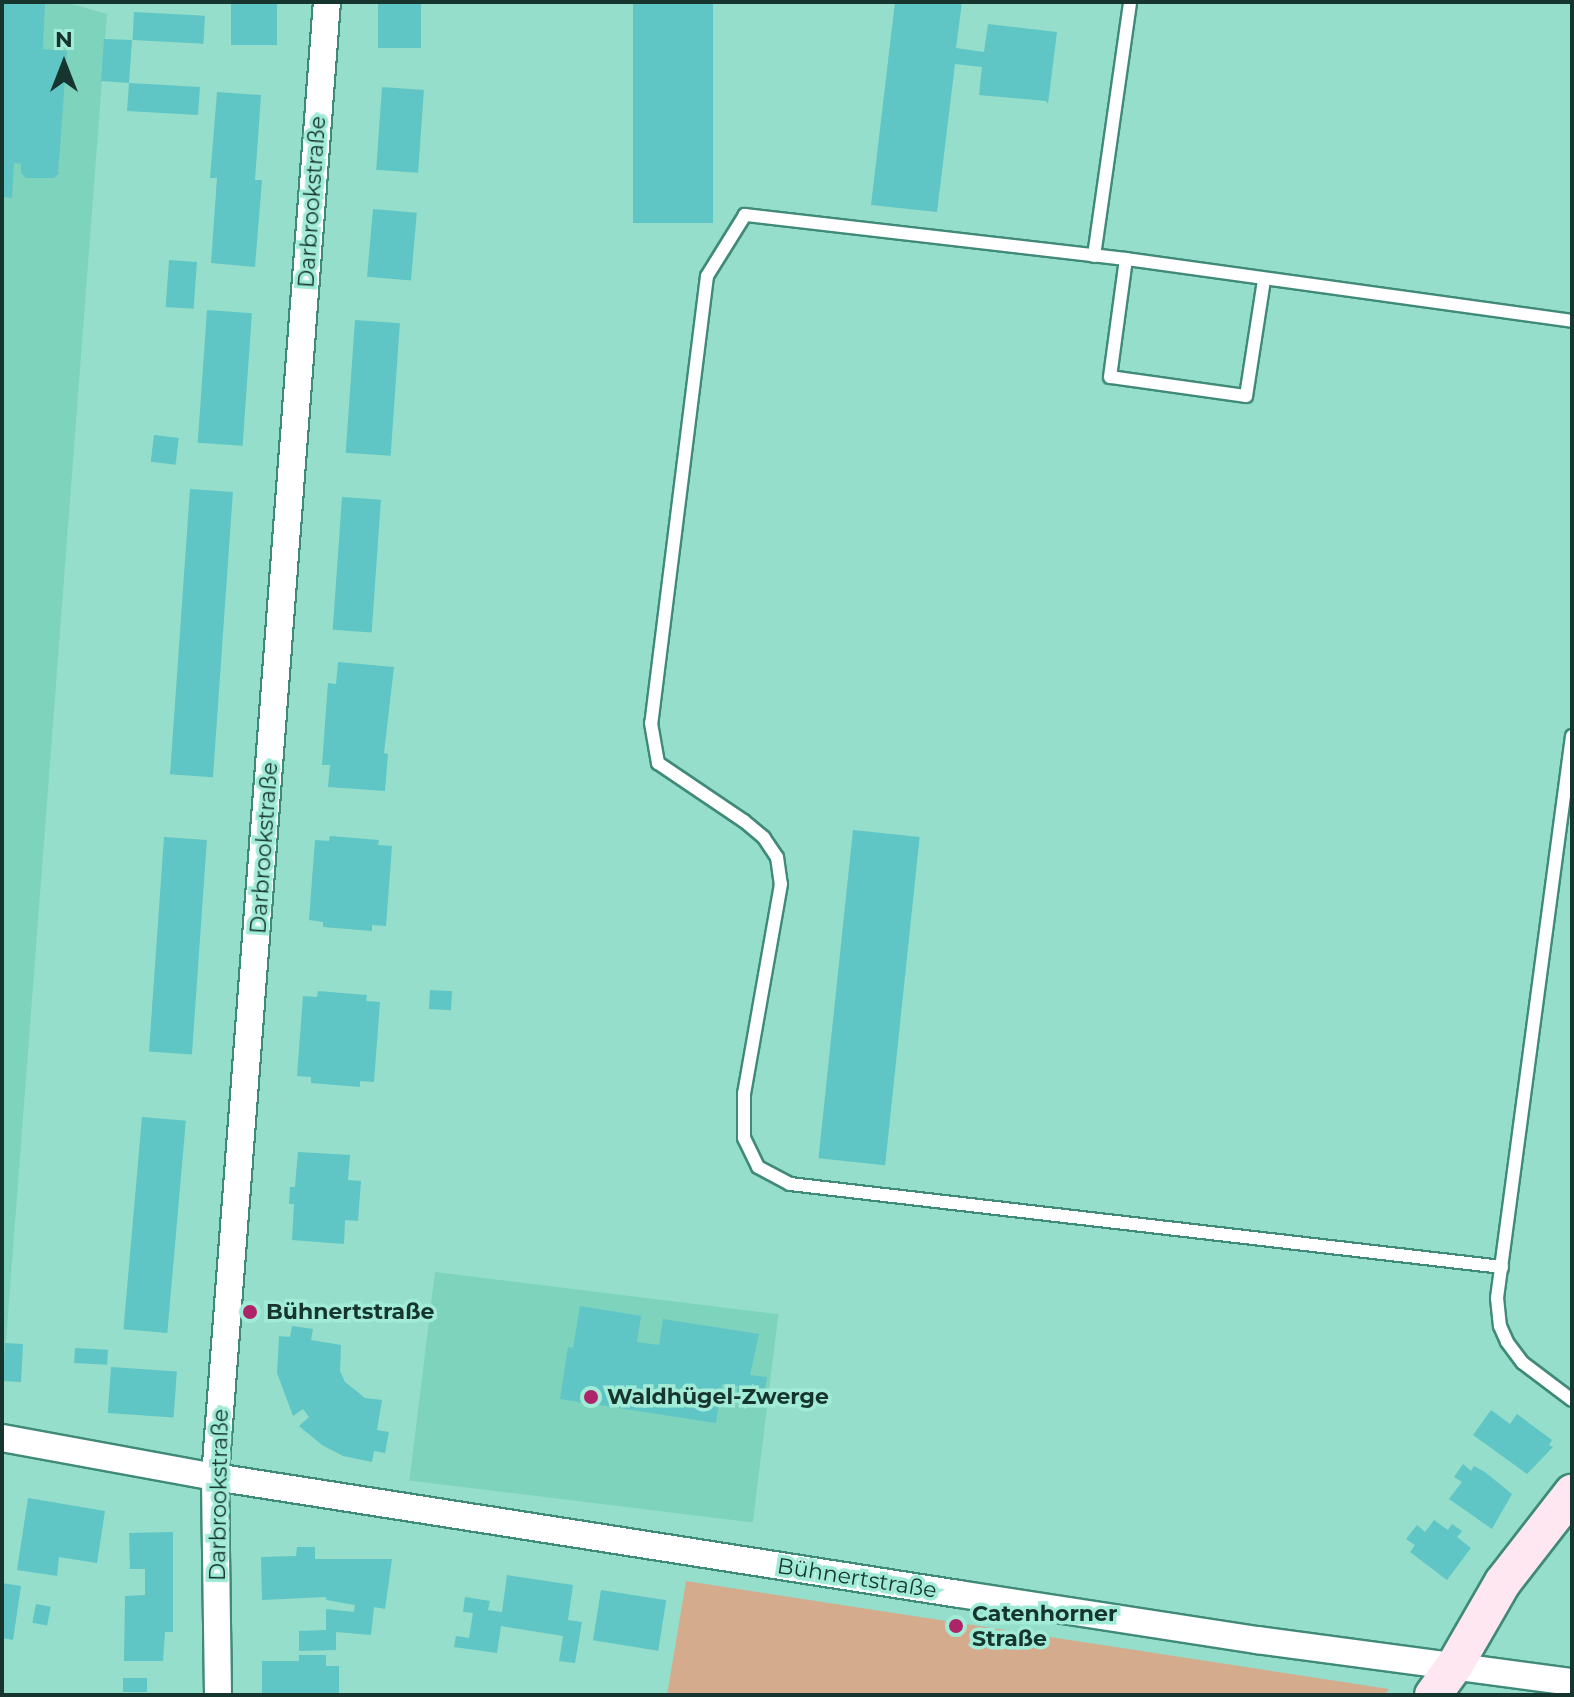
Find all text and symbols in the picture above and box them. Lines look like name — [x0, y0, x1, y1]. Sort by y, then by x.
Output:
north arrow — [24, 24, 104, 104]
text: N — [55, 26, 73, 53]
street label: Darbrookstraße — [293, 115, 331, 289]
street label: Darbrookstraße — [245, 761, 283, 935]
place label: Bühnertstraße — [266, 1299, 434, 1325]
marker: Bühnertstraße — [241, 1303, 259, 1321]
place label: Waldhügel-Zwerge — [607, 1384, 829, 1410]
marker: Waldhügel-Zwerge — [582, 1388, 600, 1406]
street label: Darbrookstraße — [204, 1409, 234, 1581]
street label: Bühnertstraße — [775, 1552, 939, 1604]
place label: Catenhorner Straße — [972, 1600, 1117, 1652]
marker: Catenhorner Straße — [947, 1617, 965, 1635]

